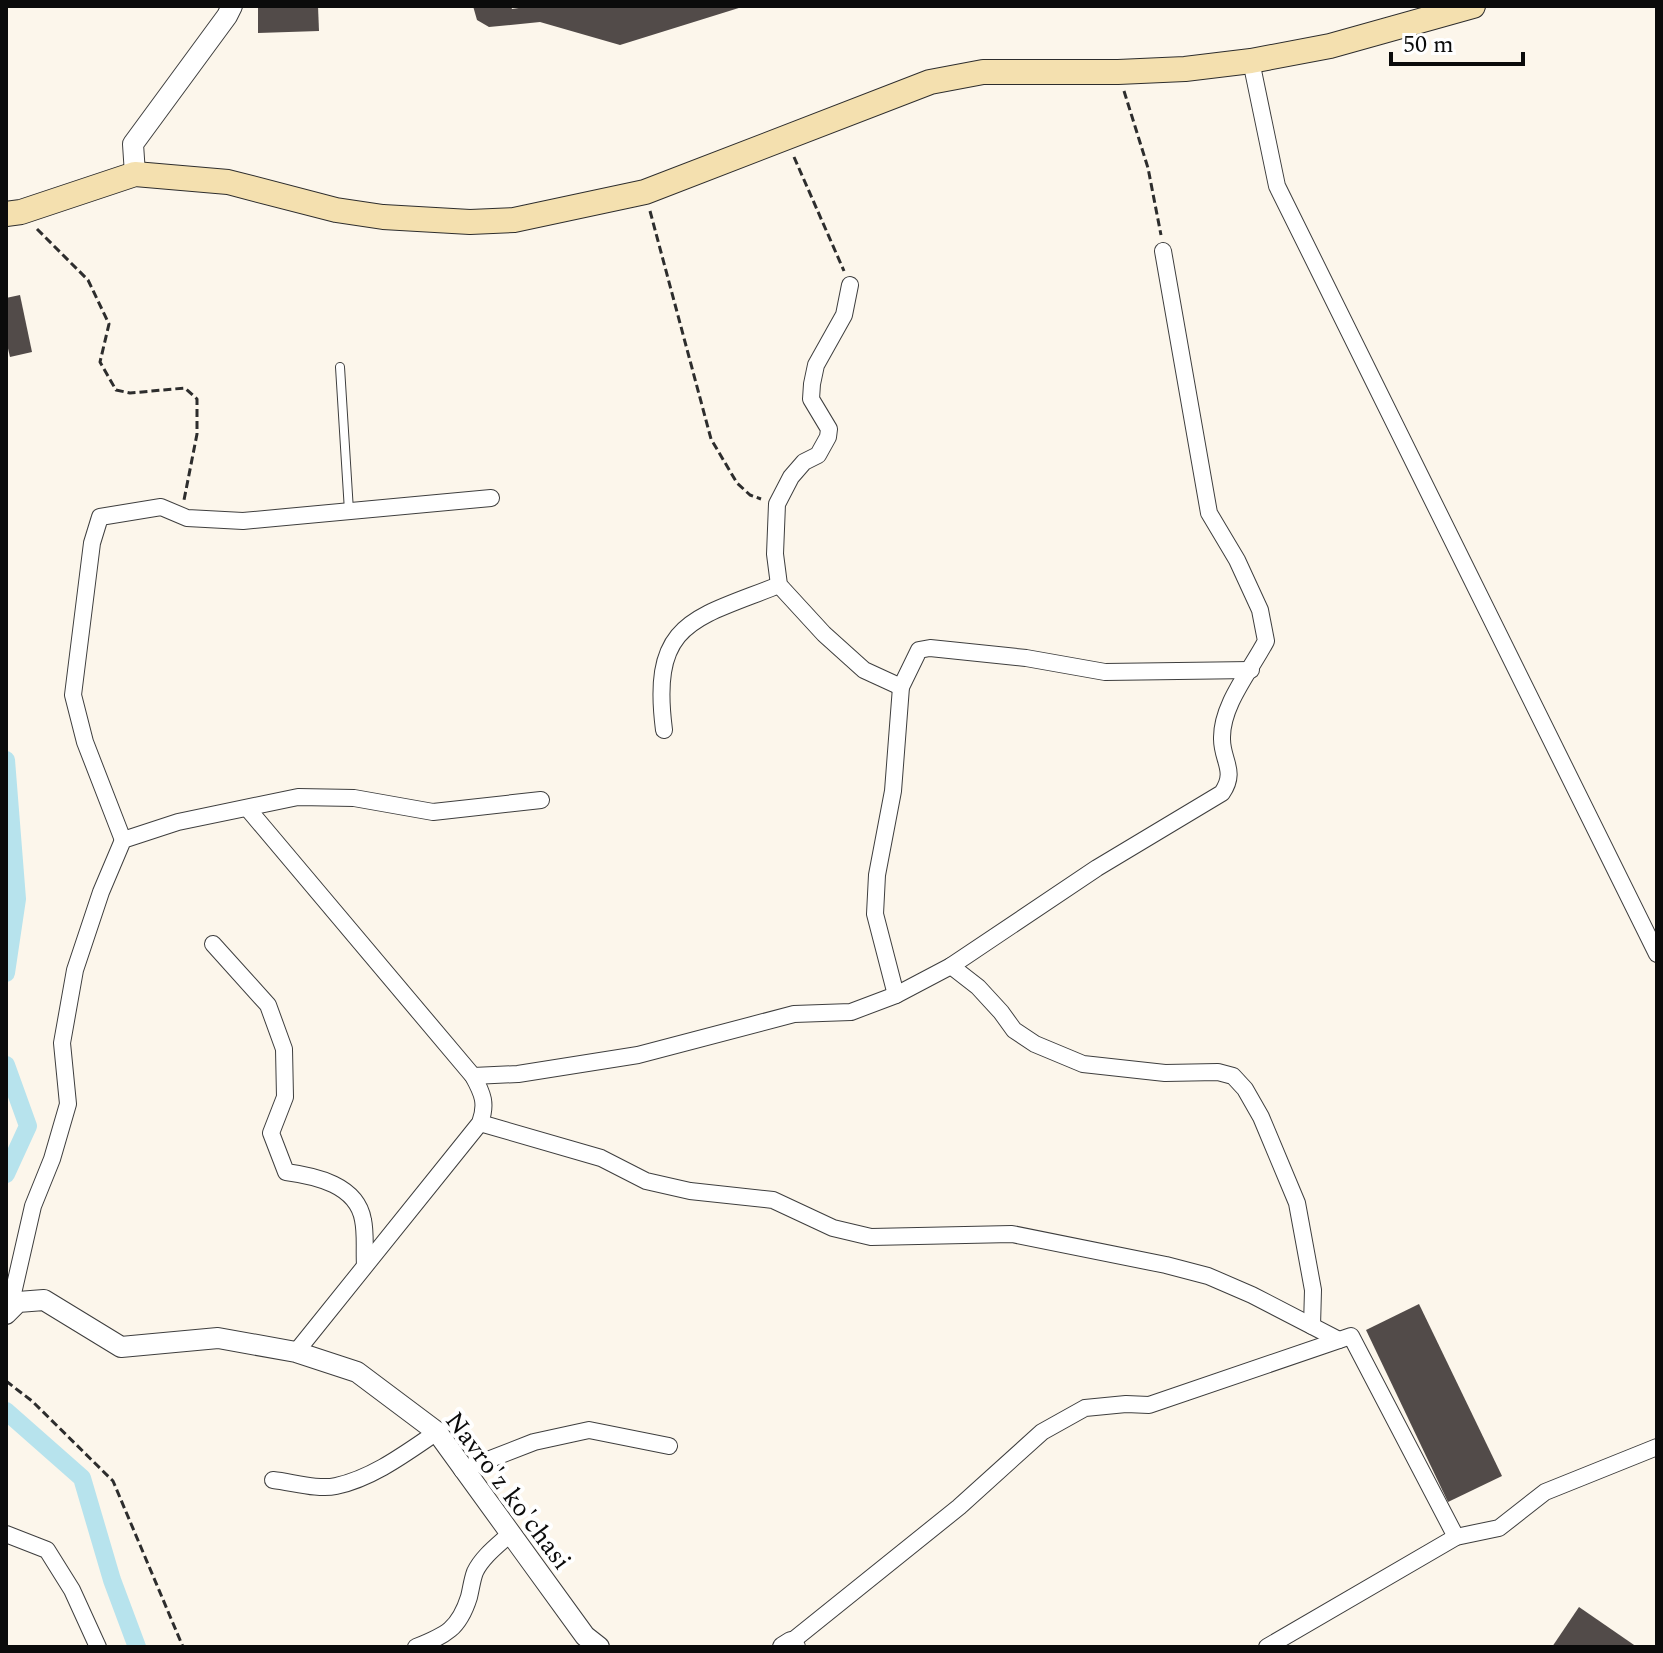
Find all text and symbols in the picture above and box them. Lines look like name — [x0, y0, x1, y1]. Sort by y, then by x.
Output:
scale bar — [1391, 16, 1523, 66]
text: 50 m — [1403, 27, 1454, 63]
street label: Navro'z ko'chasi — [435, 1403, 581, 1579]

